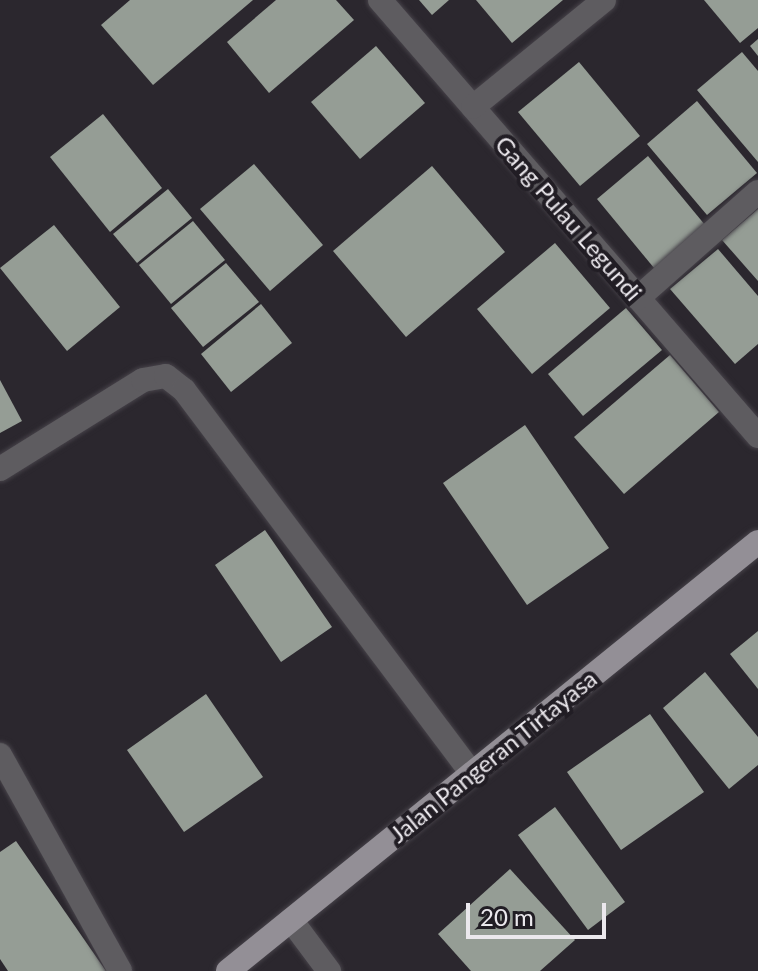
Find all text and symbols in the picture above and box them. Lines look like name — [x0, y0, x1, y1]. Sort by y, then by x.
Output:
street label: Gang Pulau Legundi — [490, 130, 648, 306]
street label: Jalan Pangeran Tirtayasa — [384, 664, 602, 848]
scale bar — [470, 887, 610, 937]
text: 20 m — [480, 902, 534, 931]

